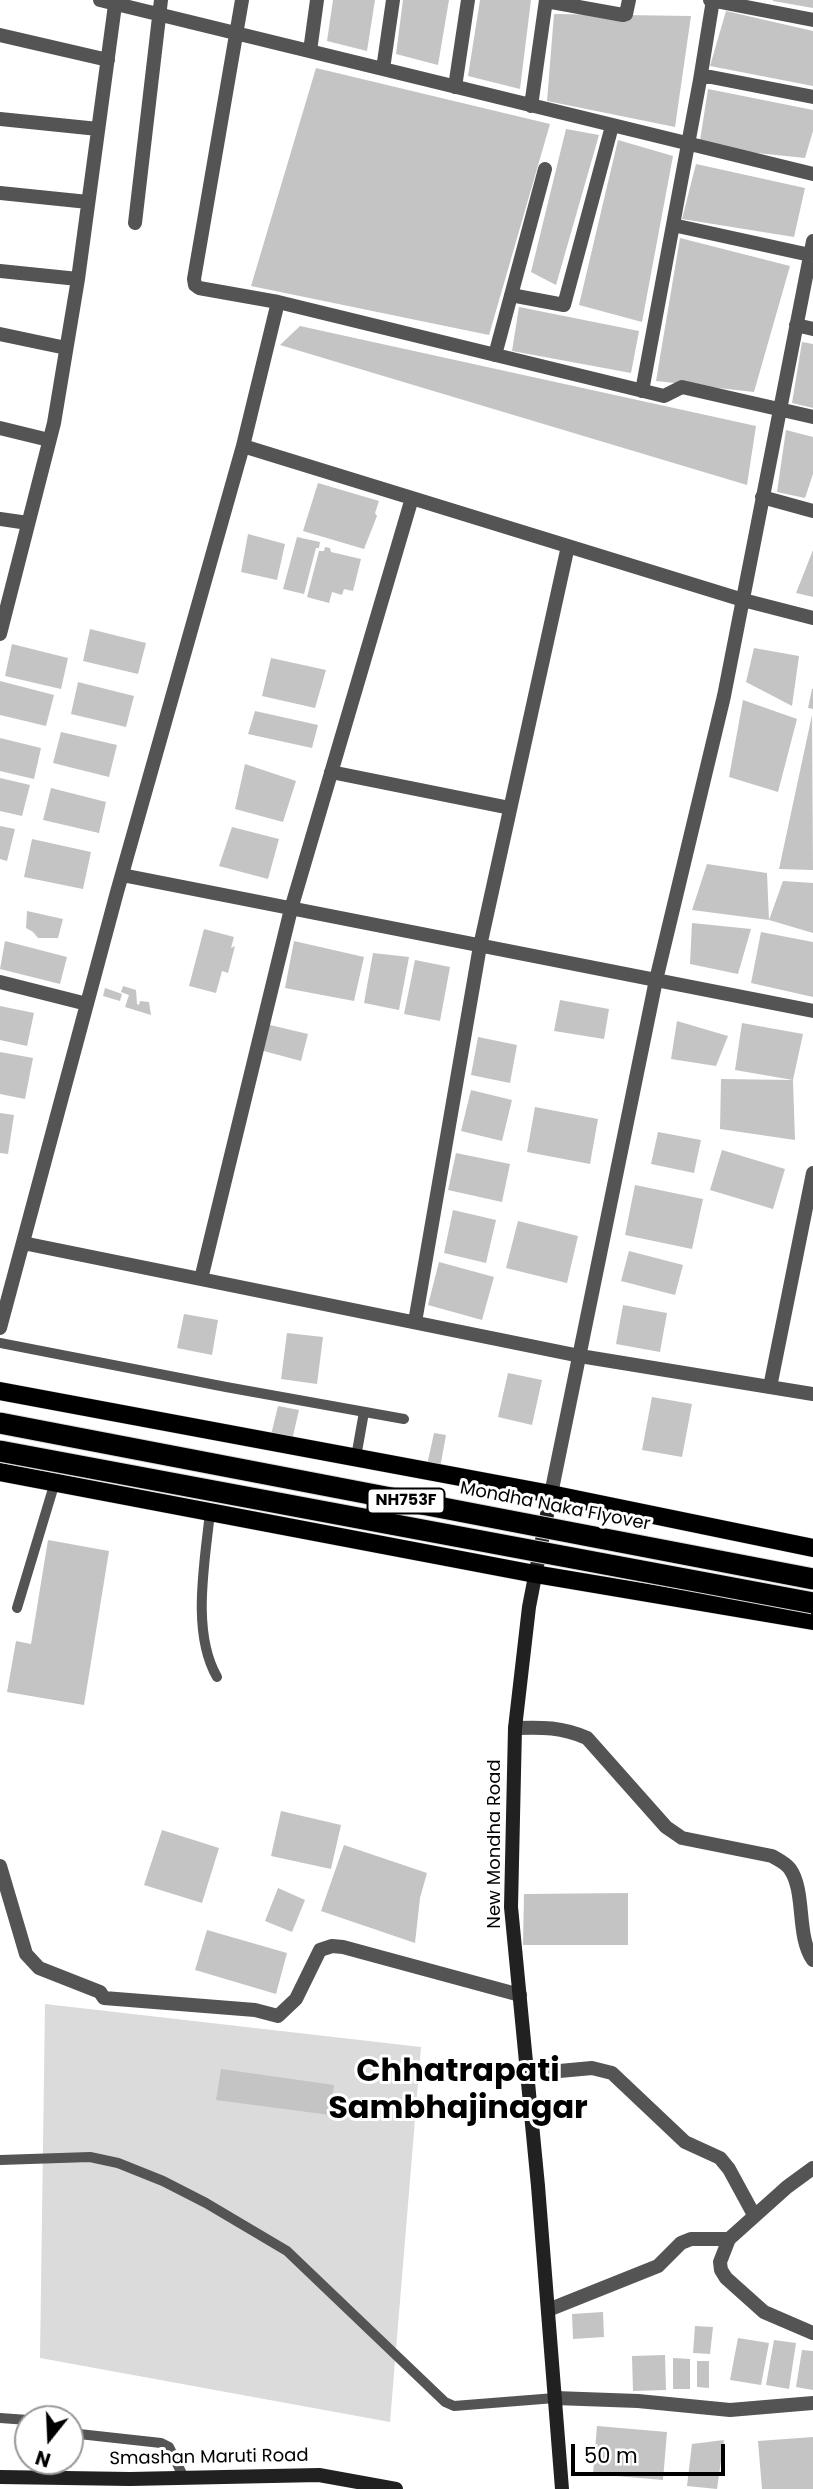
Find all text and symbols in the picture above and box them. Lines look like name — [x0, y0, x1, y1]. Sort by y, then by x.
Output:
street label: Mondha Naka Flyover — [458, 1478, 652, 1536]
road number: NH753F — [368, 1488, 444, 1513]
street label: New Mondha Road — [484, 1759, 506, 1929]
district label: Chhatrapati Sambhajinagar — [328, 2054, 588, 2129]
north arrow — [14, 2405, 84, 2475]
scale bar — [575, 2430, 729, 2474]
text: 50 m — [584, 2441, 638, 2470]
text: N — [32, 2443, 54, 2474]
street label: Smashan Maruti Road — [109, 2445, 309, 2471]

